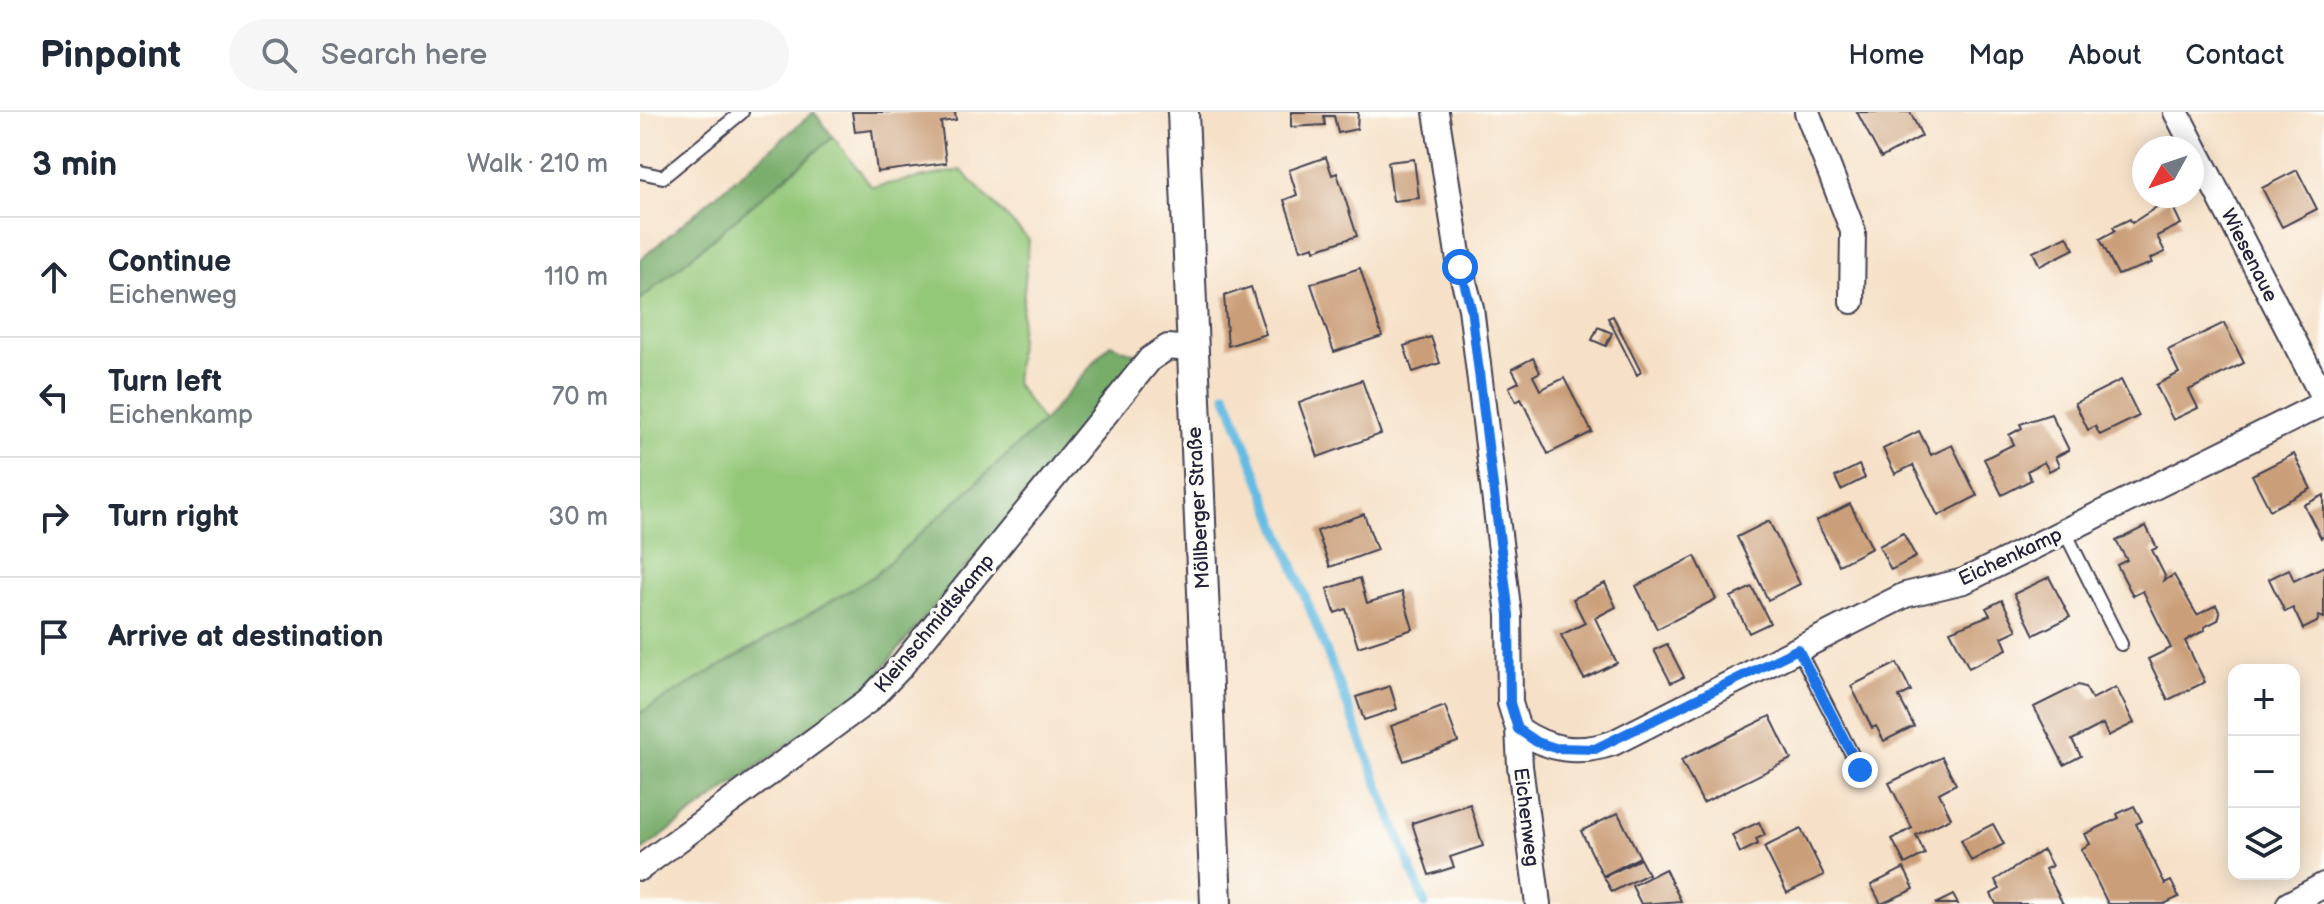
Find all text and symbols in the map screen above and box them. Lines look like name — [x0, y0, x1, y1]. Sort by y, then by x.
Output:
search box — [229, 19, 789, 91]
text: Pinpoint — [40, 33, 181, 78]
icon: search — [257, 33, 301, 77]
text: Search here — [321, 37, 487, 73]
text: Home — [1848, 39, 1924, 72]
text: Map — [1968, 39, 2025, 72]
text: About — [2069, 39, 2141, 72]
text: Contact — [2185, 39, 2284, 72]
north arrow — [2132, 136, 2204, 208]
text: 3 min — [32, 144, 117, 185]
text: Walk · 210 m — [467, 149, 608, 180]
street label: Wiesenaue — [2215, 205, 2283, 306]
text: Continue — [108, 244, 231, 280]
route start — [1442, 249, 1478, 285]
icon: ahead — [32, 255, 76, 299]
text: 110 m — [544, 262, 608, 293]
text: Eichenweg — [108, 280, 237, 311]
text: Turn left — [108, 364, 222, 400]
icon: left — [32, 375, 76, 419]
text: 70 m — [551, 382, 608, 413]
text: Eichenkamp — [108, 400, 253, 431]
street label: Möllberger Straße — [1183, 426, 1215, 590]
icon: right — [32, 495, 76, 539]
text: Turn right — [108, 499, 239, 535]
text: 30 m — [548, 502, 608, 533]
street label: Eichenkamp — [1955, 522, 2066, 591]
street label: Kleinschmidtskamp — [870, 549, 1000, 698]
icon: arrive — [32, 615, 76, 659]
text: Arrive at destination — [108, 619, 384, 655]
map controls — [2228, 664, 2300, 880]
button: + — [2228, 664, 2300, 736]
button: − — [2228, 736, 2300, 808]
route end — [1842, 752, 1878, 788]
street label: Eichenweg — [1508, 766, 1544, 868]
button: layers — [2228, 808, 2300, 880]

